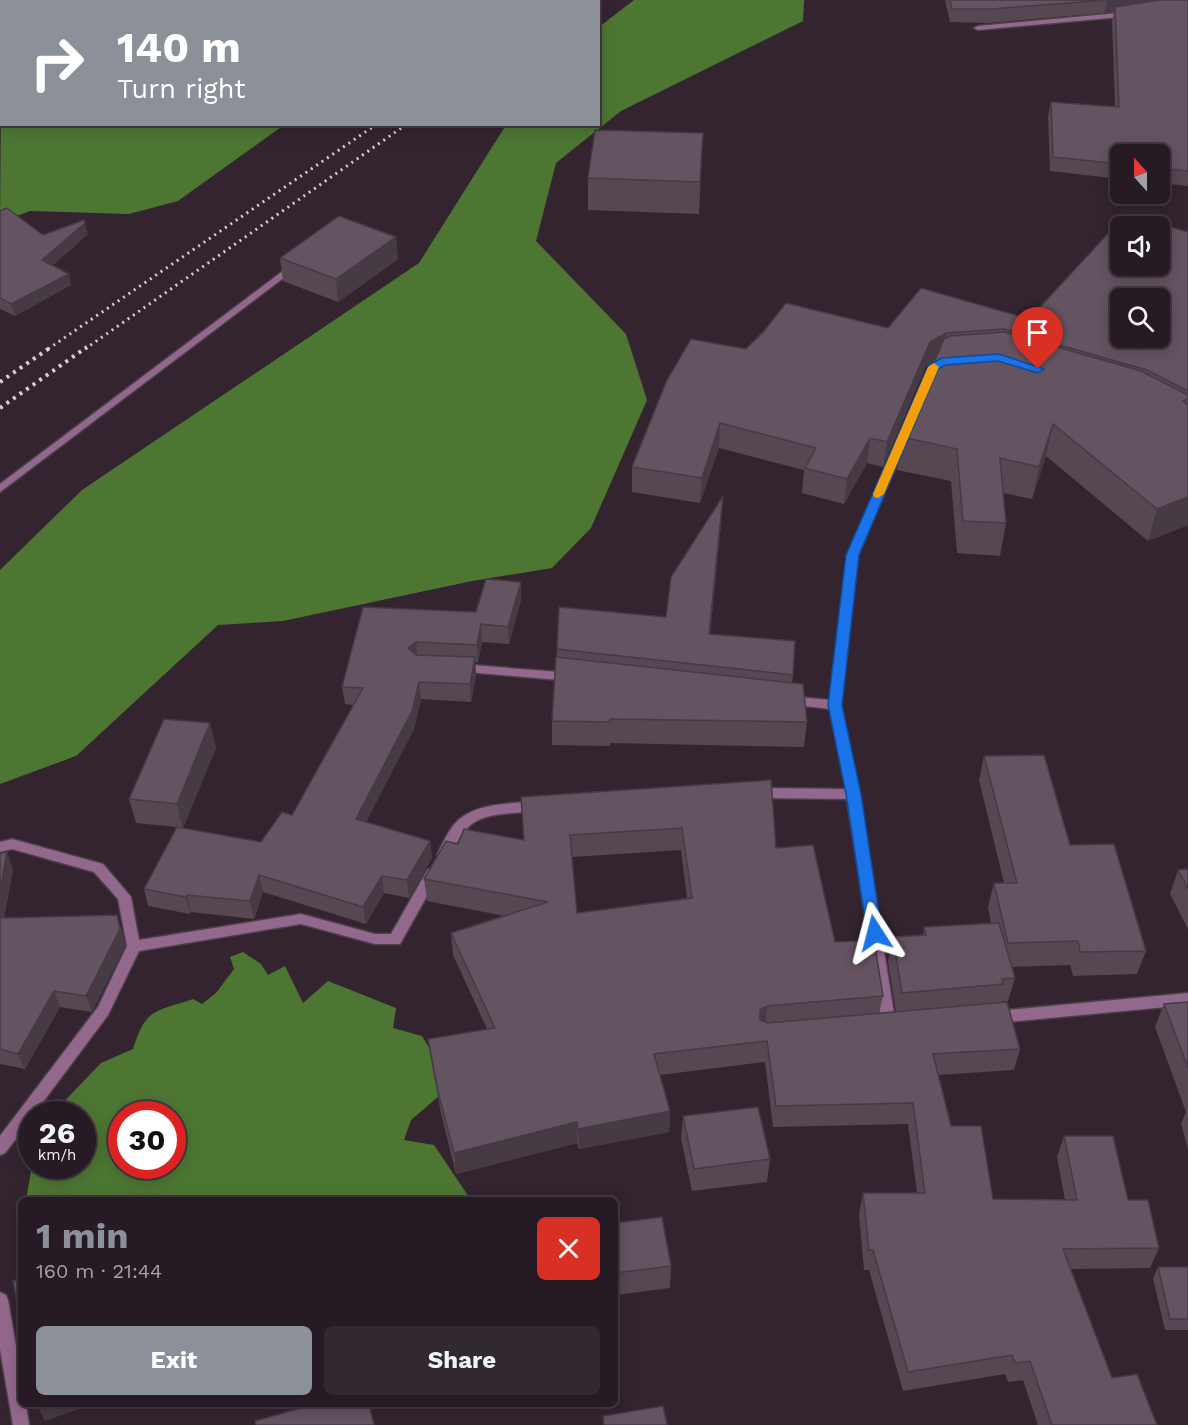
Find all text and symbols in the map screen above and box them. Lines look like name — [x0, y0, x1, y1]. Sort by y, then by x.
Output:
text: 140 m — [117, 23, 241, 72]
icon: right — [18, 24, 96, 102]
text: Turn right — [117, 73, 246, 105]
north arrow — [1110, 144, 1170, 204]
map controls — [1110, 144, 1170, 348]
button: sound — [1110, 216, 1170, 276]
button: search — [1110, 288, 1170, 348]
pin — [1012, 307, 1063, 369]
icon: arrive — [1021, 316, 1054, 349]
position arrow — [843, 901, 907, 965]
speed limit sign: 30 — [108, 1101, 186, 1179]
text: 26 — [39, 1115, 75, 1150]
text: km/h — [38, 1146, 76, 1164]
text: 1 min — [36, 1215, 128, 1257]
button: close — [537, 1217, 600, 1280]
text: 160 m · 21:44 — [36, 1259, 162, 1283]
button: Exit — [36, 1326, 312, 1395]
button: Share — [324, 1326, 600, 1395]

